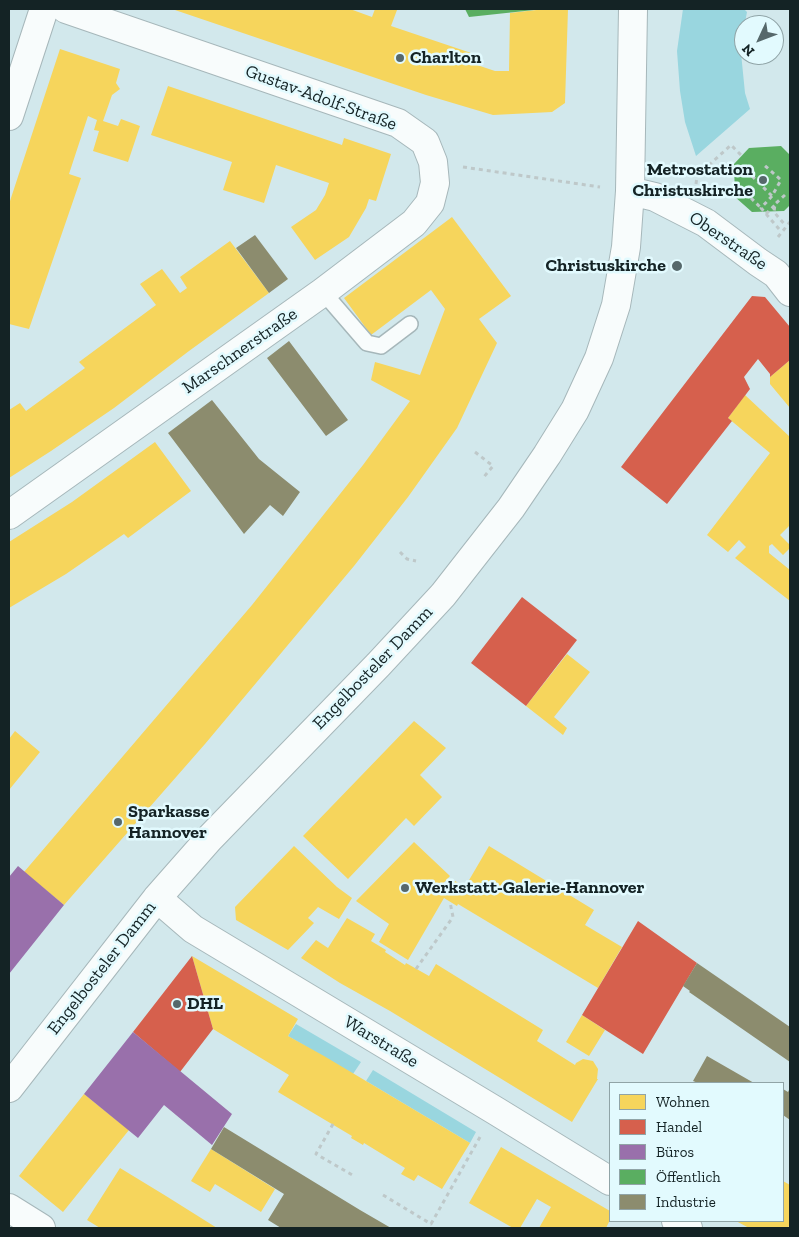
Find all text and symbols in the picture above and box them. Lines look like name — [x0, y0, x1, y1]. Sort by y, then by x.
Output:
north arrow — [734, 15, 784, 65]
text: N — [739, 40, 758, 60]
place label: Charlton — [410, 47, 481, 69]
marker: Charlton — [394, 52, 406, 64]
street label: Gustav-Adolf-Straße — [242, 61, 400, 135]
place label: Metrostation Christuskirche — [633, 159, 753, 202]
marker: Metrostation Christuskirche — [757, 174, 769, 186]
street label: Oberstraße — [685, 207, 771, 275]
place label: Christuskirche — [546, 255, 666, 277]
marker: Christuskirche — [670, 259, 684, 273]
street label: Marschnerstraße — [178, 303, 302, 399]
street label: Engelbosteler Damm — [309, 602, 437, 734]
place label: Sparkasse Hannover — [128, 801, 210, 844]
marker: Sparkasse Hannover — [112, 816, 124, 828]
place label: Werkstatt-Galerie-Hannover — [415, 877, 644, 899]
marker: Werkstatt-Galerie-Hannover — [399, 882, 411, 894]
street label: Engelbosteler Damm — [43, 897, 161, 1039]
place label: DHL — [187, 993, 223, 1015]
marker: DHL — [171, 998, 183, 1010]
street label: Warstraße — [340, 1011, 422, 1073]
legend — [609, 1082, 784, 1222]
text: Wohnen — [656, 1093, 710, 1111]
text: Handel — [656, 1118, 702, 1136]
text: Büros — [656, 1143, 694, 1161]
text: Öffentlich — [656, 1168, 721, 1186]
text: Industrie — [656, 1193, 716, 1211]

